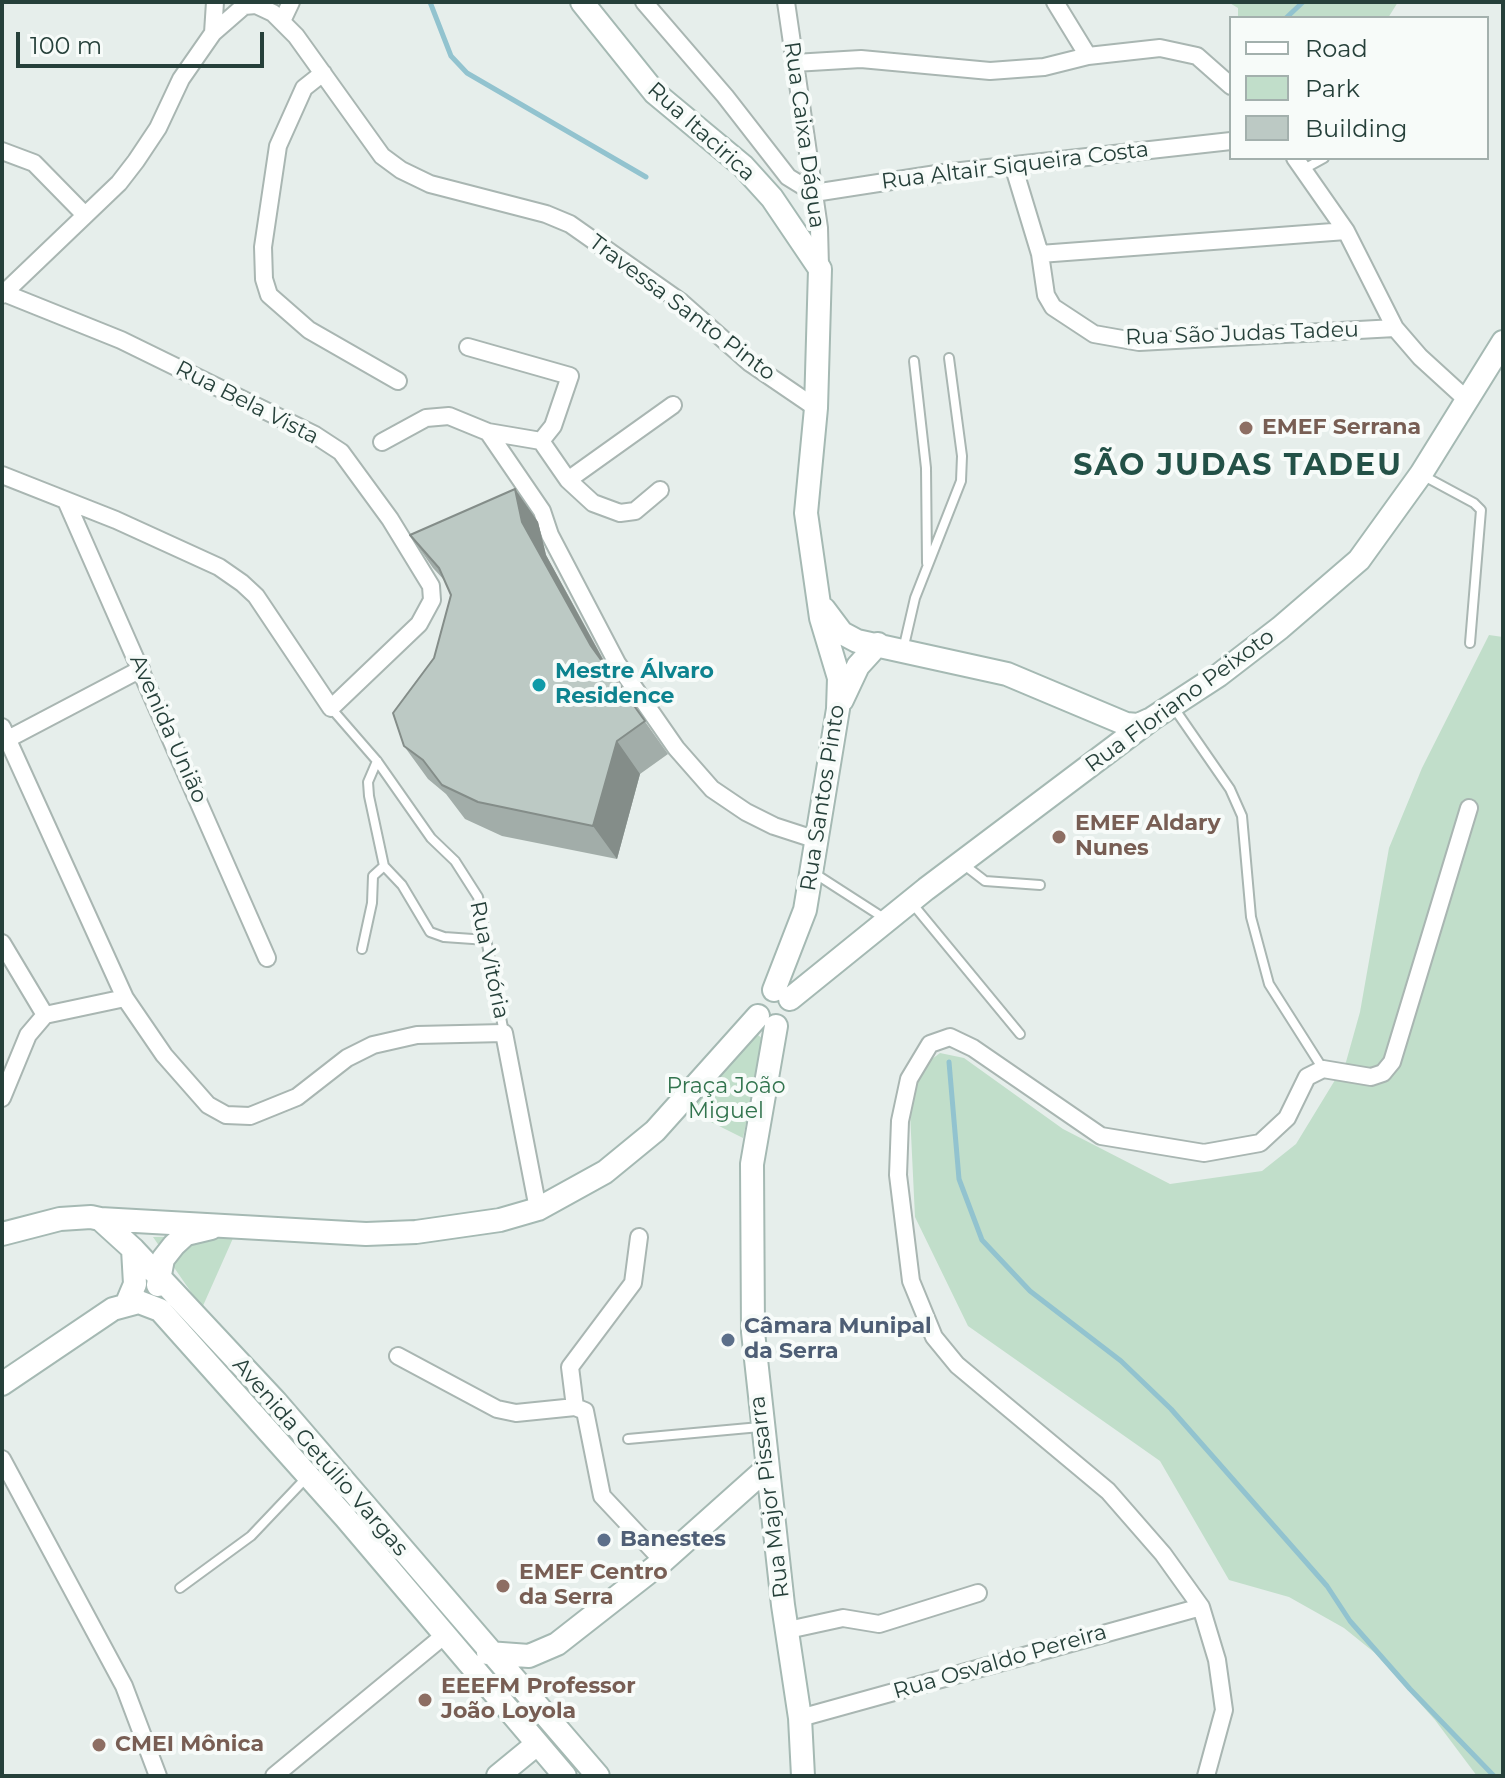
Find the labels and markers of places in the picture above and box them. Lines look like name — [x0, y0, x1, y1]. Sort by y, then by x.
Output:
place label: EMEF Serrana — [1262, 415, 1421, 441]
marker: EMEF Serrana — [1237, 419, 1255, 437]
place label: Mestre Álvaro Residence — [555, 659, 714, 710]
marker: Mestre Álvaro Residence — [530, 676, 548, 694]
place label: EMEF Aldary Nunes — [1075, 811, 1221, 862]
marker: EMEF Aldary Nunes — [1050, 828, 1068, 846]
place label: Câmara Munipal da Serra — [744, 1314, 932, 1366]
marker: Câmara Munipal da Serra — [719, 1331, 737, 1349]
place label: Banestes — [620, 1527, 726, 1553]
marker: Banestes — [595, 1531, 613, 1549]
place label: EMEF Centro da Serra — [519, 1560, 668, 1612]
marker: EMEF Centro da Serra — [494, 1577, 512, 1595]
place label: EEEFM Professor João Loyola — [441, 1674, 636, 1726]
marker: EEEFM Professor João Loyola — [416, 1691, 434, 1709]
place label: CMEI Mônica — [115, 1732, 264, 1758]
marker: CMEI Mônica — [90, 1736, 108, 1754]

